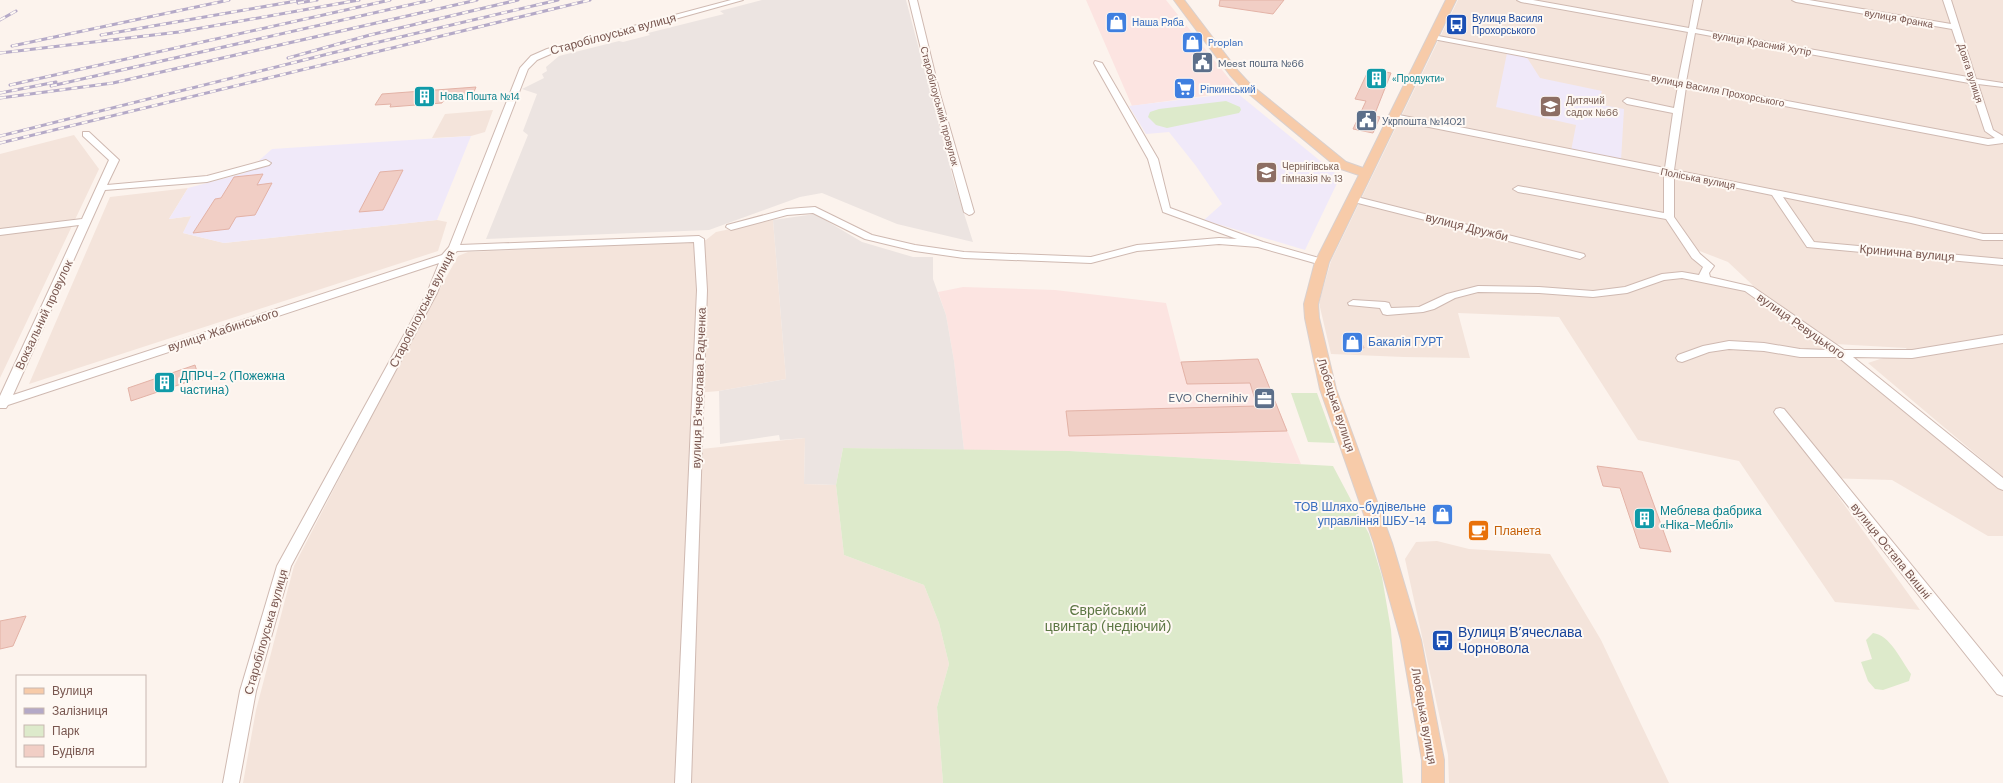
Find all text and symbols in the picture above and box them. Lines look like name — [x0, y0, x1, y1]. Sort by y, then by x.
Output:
street label: вулиця Франка — [1864, 6, 1935, 31]
street label: Старобілоуська вулиця — [548, 9, 678, 59]
shop icon: Наша Ряба — [1103, 9, 1129, 35]
bus stop icon: Вулиця Василя Прохорського — [1444, 11, 1470, 37]
place label: Вулиця Василя Прохорського — [1472, 12, 1543, 37]
place label: Наша Ряба — [1132, 16, 1184, 29]
street label: вулиця Красний Хутір — [1711, 28, 1813, 59]
shop icon: Proplan — [1179, 29, 1205, 55]
place label: Proplan — [1208, 36, 1243, 49]
street label: Довга вулиця — [1955, 42, 1986, 105]
street label: Старобілоуський провулок — [917, 45, 962, 168]
public building icon: Meest пошта №66 — [1190, 50, 1216, 76]
place label: Meest пошта №66 — [1218, 57, 1304, 70]
building icon: «Продукти» — [1363, 65, 1389, 91]
street label: вулиця Василя Прохорського — [1650, 71, 1786, 110]
place label: «Продукти» — [1392, 72, 1445, 85]
supermarket icon: Ріпкинський — [1172, 76, 1198, 102]
building icon: Нова Пошта №14 — [411, 83, 437, 109]
place label: Ріпкинський — [1200, 83, 1256, 96]
place label: Нова Пошта №14 — [440, 90, 520, 103]
school or university icon: Дитячий садок №66 — [1538, 93, 1564, 119]
place label: Дитячий садок №66 — [1566, 94, 1618, 119]
public building icon: Укрпошта №14021 — [1354, 108, 1380, 134]
place label: Укрпошта №14021 — [1382, 115, 1465, 128]
school or university icon: Чернігівська гімназія № 13 — [1254, 159, 1280, 185]
place label: Чернігівська гімназія № 13 — [1282, 160, 1343, 185]
street label: Поліська вулиця — [1659, 165, 1736, 192]
street label: вулиця Дружби — [1424, 209, 1510, 245]
street label: Кринична вулиця — [1859, 241, 1955, 265]
street label: Старобілоуська вулиця — [385, 248, 459, 370]
street label: Вокзальний провулок — [12, 257, 77, 373]
street label: вулиця Ревуцького — [1754, 290, 1849, 363]
street label: вулиця Жабинського — [166, 304, 281, 355]
street label: вулиця Вʼячеслава Радченка — [688, 307, 710, 469]
shop icon: Бакалія ГУРТ — [1340, 329, 1366, 355]
place label: Бакалія ГУРТ — [1368, 334, 1444, 350]
street label: Любецька вулиця — [1313, 356, 1359, 454]
place label: ДПРЧ-2 (Пожежна частина) — [180, 368, 285, 398]
building icon: ДПРЧ-2 (Пожежна частина) — [151, 370, 177, 396]
office icon: EVO Chernihiv — [1251, 385, 1277, 411]
place label: EVO Chernihiv — [1168, 390, 1249, 406]
place label: ТОВ Шляхо-будівельне управління ШБУ-14 — [1294, 499, 1426, 529]
street label: вулиця Остапа Вишні — [1847, 500, 1935, 602]
shop icon: ТОВ Шляхо-будівельне управління ШБУ-14 — [1429, 501, 1455, 527]
place label: Меблева фабрика «Ніка-Меблі» — [1660, 503, 1762, 533]
building icon: Меблева фабрика «Ніка-Меблі» — [1631, 505, 1657, 531]
cafe icon: Планета — [1466, 518, 1492, 544]
place label: Планета — [1494, 523, 1542, 539]
street label: Старобілоуська вулиця — [240, 567, 292, 697]
park label: Єврейський цвинтар (недіючий) — [1045, 601, 1171, 635]
place label: Вулиця В’ячеслава Чорновола — [1458, 623, 1582, 657]
bus stop icon: Вулиця В’ячеслава Чорновола — [1429, 627, 1455, 653]
street label: Любецька вулиця — [1408, 666, 1440, 766]
legend — [16, 675, 146, 767]
text: Вулиця — [52, 683, 93, 699]
text: Залізниця — [52, 703, 108, 719]
text: Парк — [52, 723, 80, 739]
text: Будівля — [52, 743, 94, 759]

